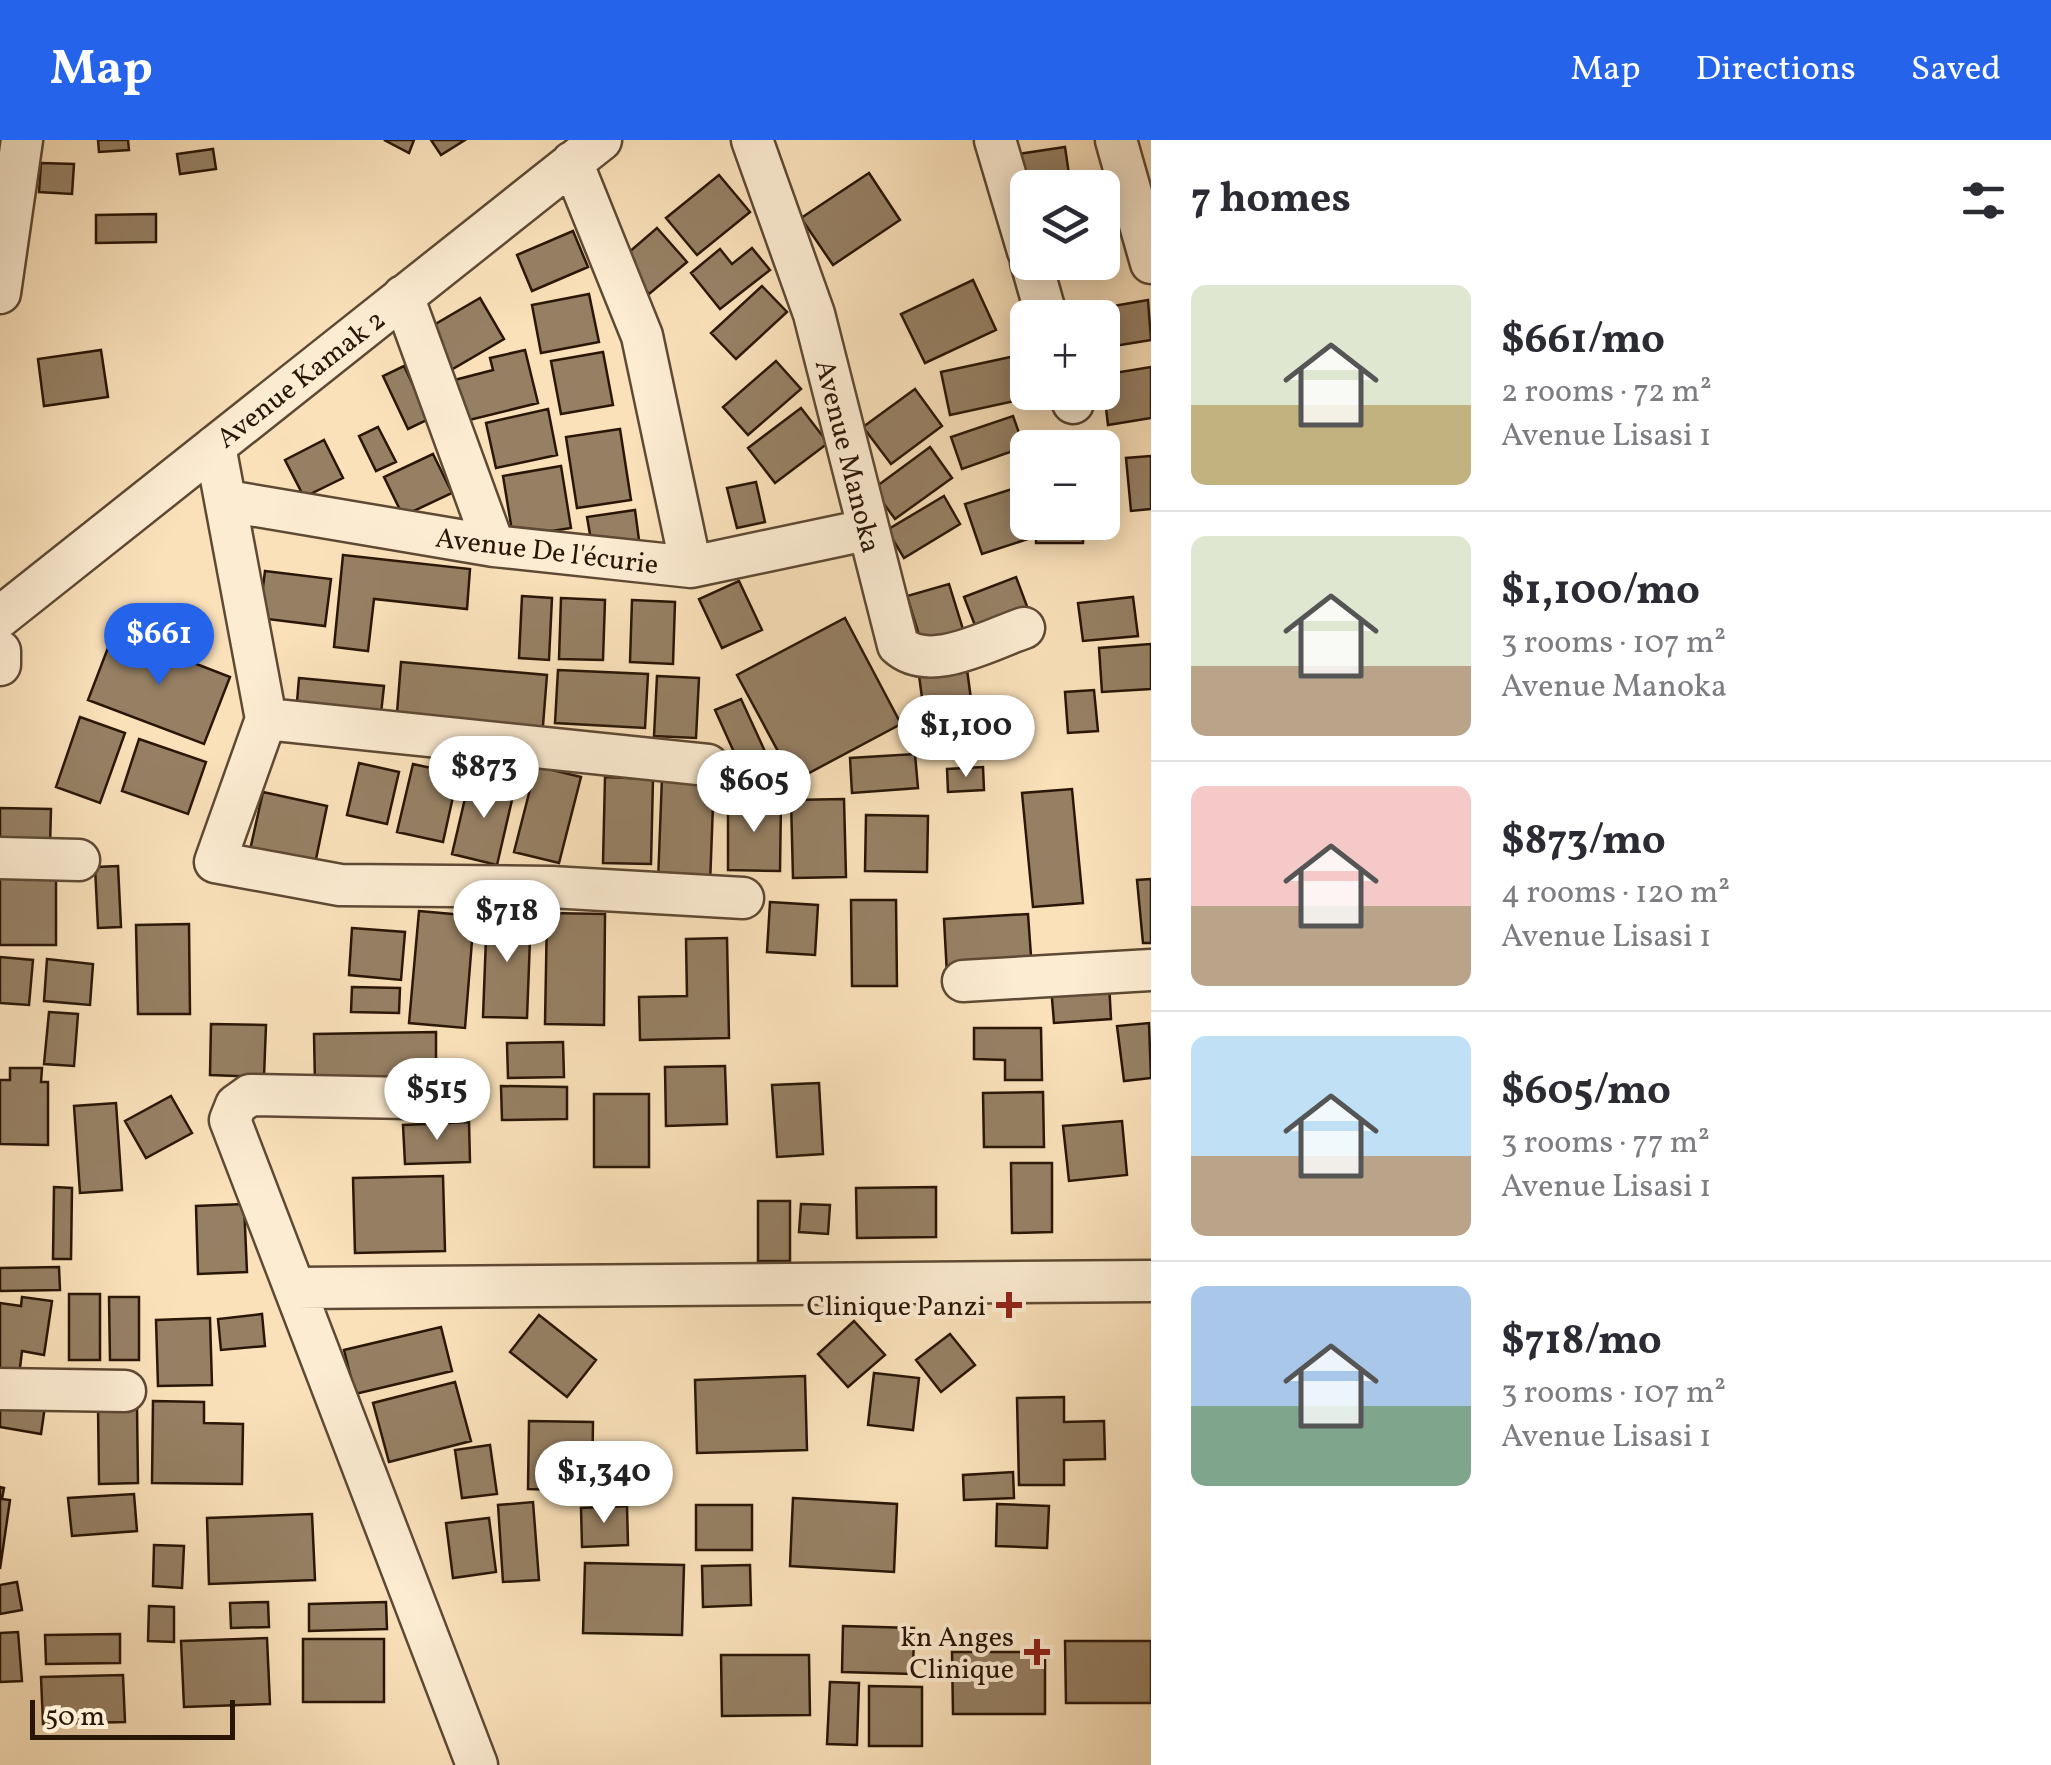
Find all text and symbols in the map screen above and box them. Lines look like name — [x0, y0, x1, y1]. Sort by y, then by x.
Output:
text: Map — [50, 37, 153, 104]
text: Map — [1570, 46, 1641, 94]
text: Directions — [1696, 46, 1856, 94]
text: Saved — [1911, 46, 2001, 94]
map controls — [1010, 170, 1120, 540]
button: layers — [1010, 170, 1120, 280]
text: 7 homes — [1191, 171, 1351, 230]
icon: filters — [1956, 173, 2011, 228]
button: + — [1010, 300, 1120, 410]
street label: Avenue Kamak 2 — [209, 302, 394, 458]
text: $661/mo — [1501, 312, 1665, 371]
icon: home — [1271, 325, 1391, 445]
street label: Avenue Manoka — [804, 356, 889, 557]
text: 2 rooms · 72 m² — [1501, 371, 1712, 415]
text: Avenue Lisasi 1 — [1501, 415, 1711, 459]
button: − — [1010, 430, 1120, 540]
street label: Avenue De l'écurie — [433, 519, 660, 586]
text: $1,100/mo — [1501, 563, 1700, 622]
icon: home — [1271, 576, 1391, 696]
pin: $661 — [100, 603, 218, 688]
text: $661 — [126, 613, 192, 657]
text: 3 rooms · 107 m² — [1501, 622, 1726, 666]
text: Avenue Manoka — [1501, 666, 1727, 710]
pin: $1,100 — [885, 695, 1047, 780]
text: $1,100 — [920, 705, 1012, 749]
pin: $873 — [425, 736, 543, 821]
text: $873 — [451, 746, 517, 790]
pin: $605 — [695, 750, 813, 835]
text: $605 — [719, 760, 789, 804]
text: $873/mo — [1501, 813, 1666, 872]
icon: home — [1271, 826, 1391, 946]
text: 4 rooms · 120 m² — [1501, 872, 1730, 916]
pin: $718 — [448, 880, 566, 965]
text: $718 — [475, 890, 539, 934]
text: Avenue Lisasi 1 — [1501, 916, 1711, 960]
pin: $515 — [378, 1058, 496, 1143]
text: $605/mo — [1501, 1063, 1671, 1122]
text: $515 — [406, 1068, 468, 1112]
icon: home — [1271, 1076, 1391, 1196]
text: 3 rooms · 77 m² — [1501, 1122, 1710, 1166]
text: Avenue Lisasi 1 — [1501, 1166, 1711, 1210]
place label: Clinique Panzi — [806, 1288, 986, 1327]
marker: Clinique Panzi — [996, 1292, 1022, 1318]
text: $718/mo — [1501, 1313, 1662, 1372]
icon: home — [1271, 1326, 1391, 1446]
text: 3 rooms · 107 m² — [1501, 1372, 1726, 1416]
text: Avenue Lisasi 1 — [1501, 1416, 1711, 1460]
pin: $1,340 — [523, 1441, 685, 1526]
text: $1,340 — [557, 1451, 651, 1495]
place label: kn Anges Clinique — [900, 1619, 1014, 1690]
marker: kn Anges Clinique — [1024, 1639, 1050, 1665]
scale bar — [30, 1695, 235, 1740]
text: 50 m — [45, 1698, 105, 1737]

